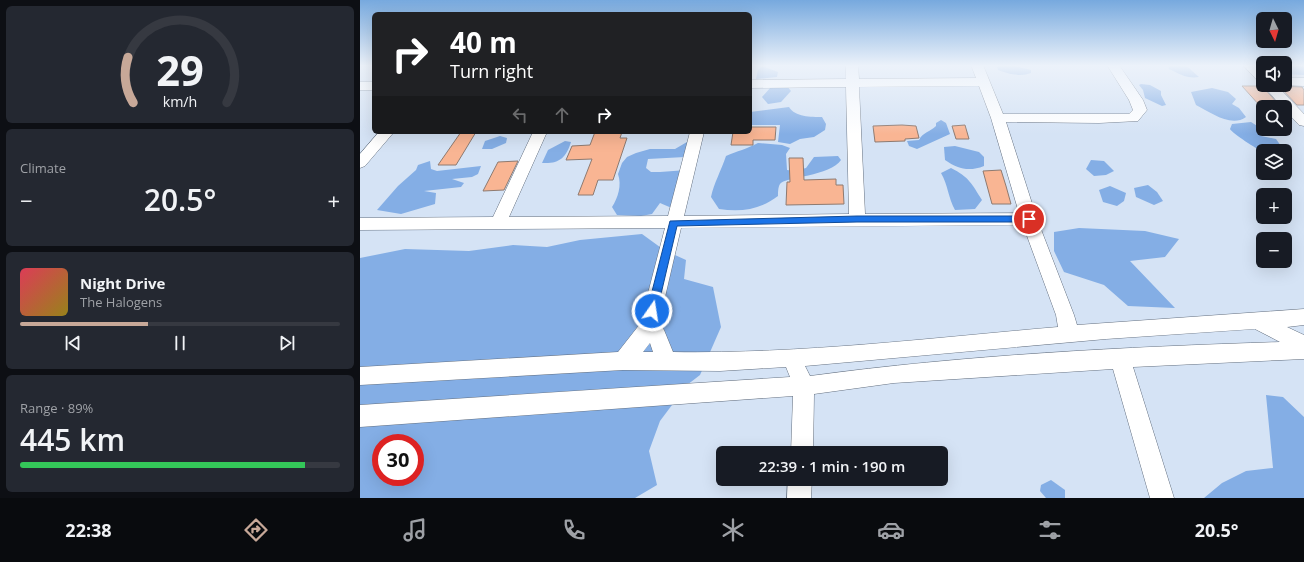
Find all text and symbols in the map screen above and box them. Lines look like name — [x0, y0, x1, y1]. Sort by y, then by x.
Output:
north arrow — [1256, 12, 1292, 48]
map controls — [1256, 12, 1292, 268]
text: 40 m — [450, 23, 517, 61]
icon: right — [384, 28, 436, 80]
text: 29 — [156, 41, 204, 97]
button: sound — [1256, 56, 1292, 92]
text: Turn right — [450, 59, 533, 83]
text: km/h — [163, 91, 197, 110]
button: search — [1256, 100, 1292, 136]
icon: left — [509, 104, 531, 126]
icon: ahead — [551, 104, 573, 126]
icon: right — [593, 104, 615, 126]
button: layers — [1256, 144, 1292, 180]
text: Climate — [20, 159, 66, 177]
text: 20.5° — [144, 179, 216, 220]
text: − — [20, 185, 33, 215]
text: + — [327, 185, 340, 215]
button: + — [1256, 188, 1292, 224]
pin — [1012, 202, 1046, 236]
icon: arrive — [1018, 208, 1040, 230]
button: − — [1256, 232, 1292, 268]
text: Night Drive — [80, 273, 165, 293]
position arrow — [631, 290, 673, 332]
text: The Halogens — [80, 293, 162, 311]
icon: previous — [62, 332, 84, 354]
icon: pause — [169, 332, 191, 354]
icon: next — [276, 332, 298, 354]
text: Range · 89% — [20, 399, 93, 417]
text: 445 km — [20, 419, 125, 460]
speed limit sign: 30 — [372, 434, 424, 486]
text: 22:39 · 1 min · 190 m — [759, 456, 905, 476]
icon: directions — [242, 516, 270, 544]
icon: music — [401, 516, 429, 544]
icon: phone — [560, 516, 588, 544]
icon: climate — [719, 516, 747, 544]
icon: car — [877, 516, 905, 544]
icon: filters — [1036, 516, 1064, 544]
text: 22:38 — [65, 518, 112, 542]
text: 20.5° — [1195, 518, 1239, 542]

